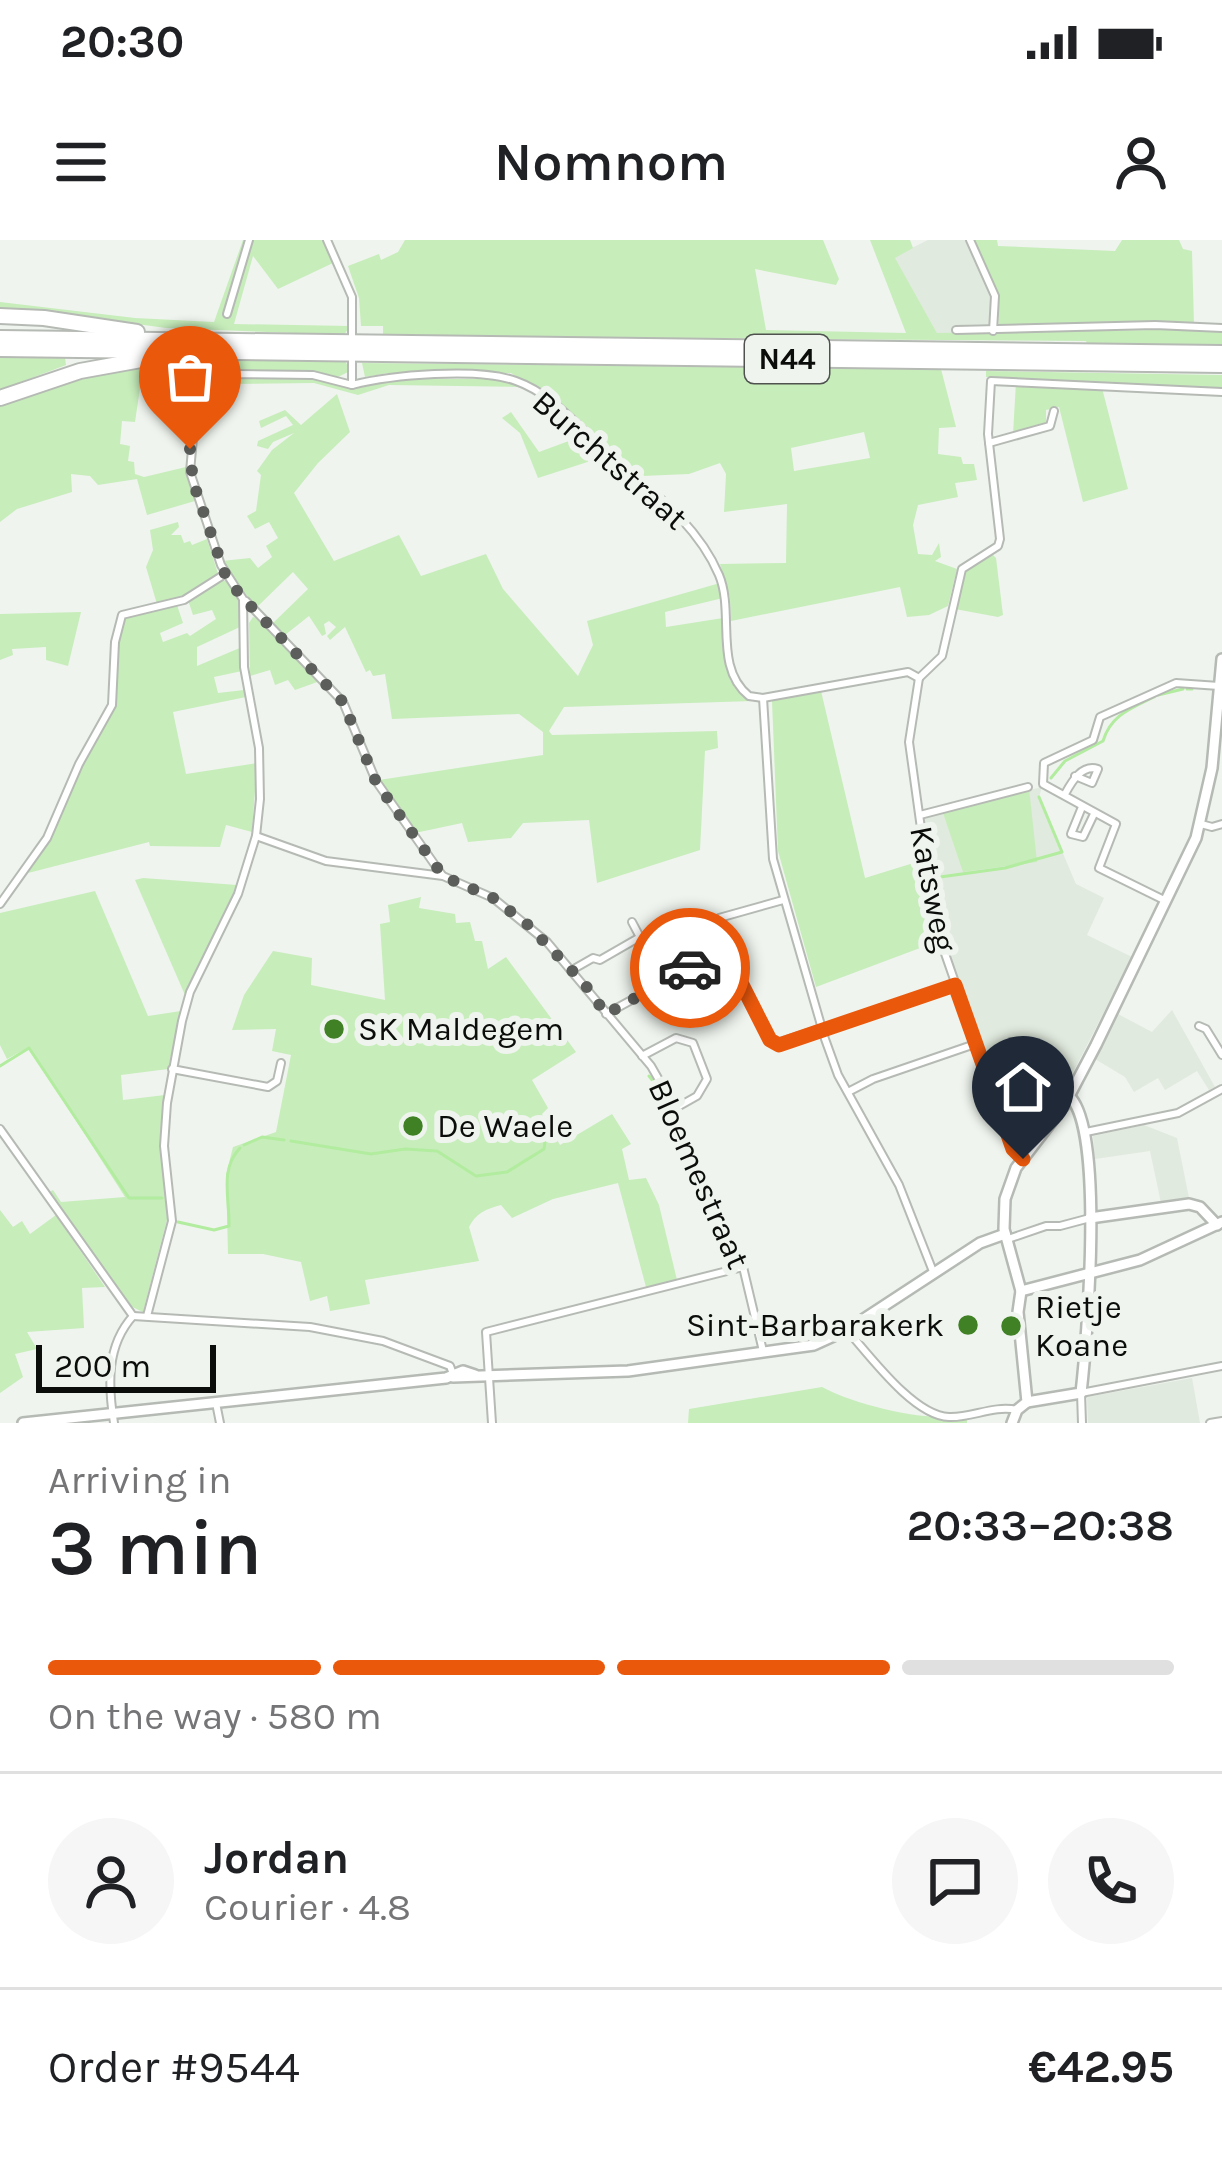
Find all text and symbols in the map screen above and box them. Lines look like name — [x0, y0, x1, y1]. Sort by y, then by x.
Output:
text: 20:30 — [60, 16, 184, 68]
icon: menu — [48, 129, 114, 195]
icon: person — [1108, 129, 1174, 195]
text: Nomnom — [494, 130, 728, 194]
pin — [139, 326, 241, 449]
road number: N44 — [745, 335, 829, 383]
icon: bag — [157, 344, 223, 410]
street label: Burchtstraat — [525, 383, 695, 537]
street label: Katsweg — [902, 823, 964, 956]
courier — [630, 908, 750, 1028]
icon: car — [657, 935, 723, 1001]
place label: SK Maldegem — [358, 1010, 564, 1048]
marker: SK Maldegem — [321, 1016, 347, 1042]
pin — [972, 1036, 1074, 1159]
icon: home — [990, 1054, 1056, 1120]
street label: Bloemestraat — [640, 1074, 758, 1274]
place label: De Waele — [437, 1107, 573, 1145]
marker: De Waele — [400, 1113, 426, 1139]
place label: Rietje Koane — [1035, 1288, 1128, 1364]
place label: Sint-Barbarakerk — [686, 1306, 944, 1344]
marker: Sint-Barbarakerk — [955, 1312, 981, 1338]
marker: Rietje Koane — [998, 1313, 1024, 1339]
scale bar — [36, 1339, 216, 1392]
text: 200 m — [54, 1347, 151, 1385]
text: Arriving in — [48, 1457, 231, 1503]
text: 20:33–20:38 — [906, 1499, 1174, 1551]
text: 3 min — [48, 1502, 262, 1594]
text: On the way · 580 m — [48, 1693, 382, 1739]
button: person — [48, 1818, 174, 1944]
button: chat — [892, 1818, 1018, 1944]
button: phone — [1048, 1818, 1174, 1944]
text: Jordan — [204, 1832, 349, 1884]
text: Courier · 4.8 — [204, 1884, 411, 1930]
text: Order #9544 — [48, 2041, 300, 2093]
text: €42.95 — [1028, 2041, 1174, 2093]

